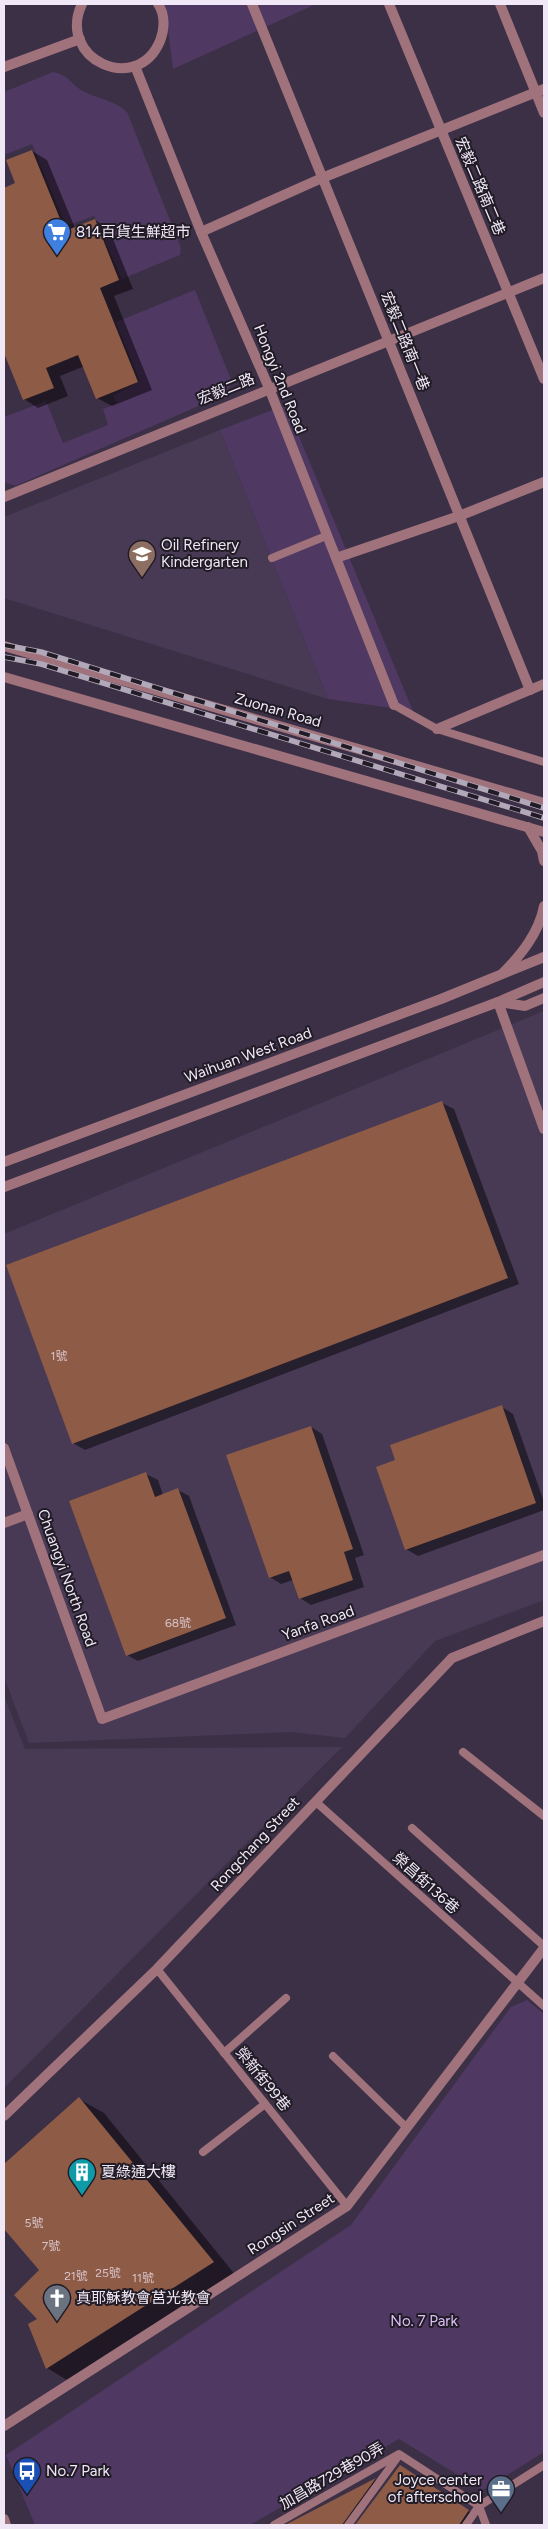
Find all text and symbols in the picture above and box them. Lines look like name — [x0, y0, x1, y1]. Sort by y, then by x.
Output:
street label: 宏毅二路南二巷 — [451, 134, 509, 238]
supermarket icon: 814百貨生鮮超市 — [42, 217, 72, 256]
place label: 814百貨生鮮超市 — [76, 223, 191, 241]
street label: 宏毅二路南一巷 — [377, 289, 433, 393]
street label: Hongyi 2nd Road — [250, 322, 310, 436]
street label: 宏毅二路 — [195, 369, 257, 409]
place label: Oil Refinery Kindergarten — [161, 536, 248, 571]
school or university icon: Oil Refinery Kindergarten — [127, 539, 157, 578]
street label: Zuonan Road — [233, 689, 323, 731]
street label: Waihuan West Road — [182, 1024, 314, 1086]
house number: 1號 — [51, 1349, 67, 1363]
street label: Chuangyi North Road — [34, 1507, 100, 1649]
street label: Yanfa Road — [279, 1602, 357, 1644]
house number: 68號 — [165, 1616, 191, 1630]
street label: Rongchang Street — [207, 1793, 304, 1895]
street label: 榮昌街136巷 — [389, 1849, 463, 1917]
street label: 榮新街99巷 — [232, 2043, 294, 2115]
building icon: 夏綠通大樓 — [67, 2157, 97, 2196]
place label: 夏綠通大樓 — [101, 2163, 176, 2181]
street label: Rongsin Street — [244, 2189, 338, 2259]
house number: 5號 — [25, 2216, 43, 2230]
house number: 7號 — [42, 2239, 60, 2253]
house number: 25號 — [95, 2266, 121, 2280]
house number: 21號 — [64, 2269, 88, 2283]
house number: 11號 — [132, 2271, 154, 2285]
church icon: 真耶穌教會莒光教會 — [42, 2283, 72, 2322]
place label: 真耶穌教會莒光教會 — [76, 2289, 211, 2307]
park label: No. 7 Park — [390, 2312, 458, 2330]
street label: 加昌路729巷90弄 — [276, 2439, 388, 2513]
bus stop icon: No.7 Park — [12, 2456, 42, 2495]
place label: No.7 Park — [46, 2462, 110, 2480]
place label: Joyce center of afterschool — [388, 2471, 482, 2506]
office icon: Joyce center of afterschool — [486, 2474, 516, 2513]

